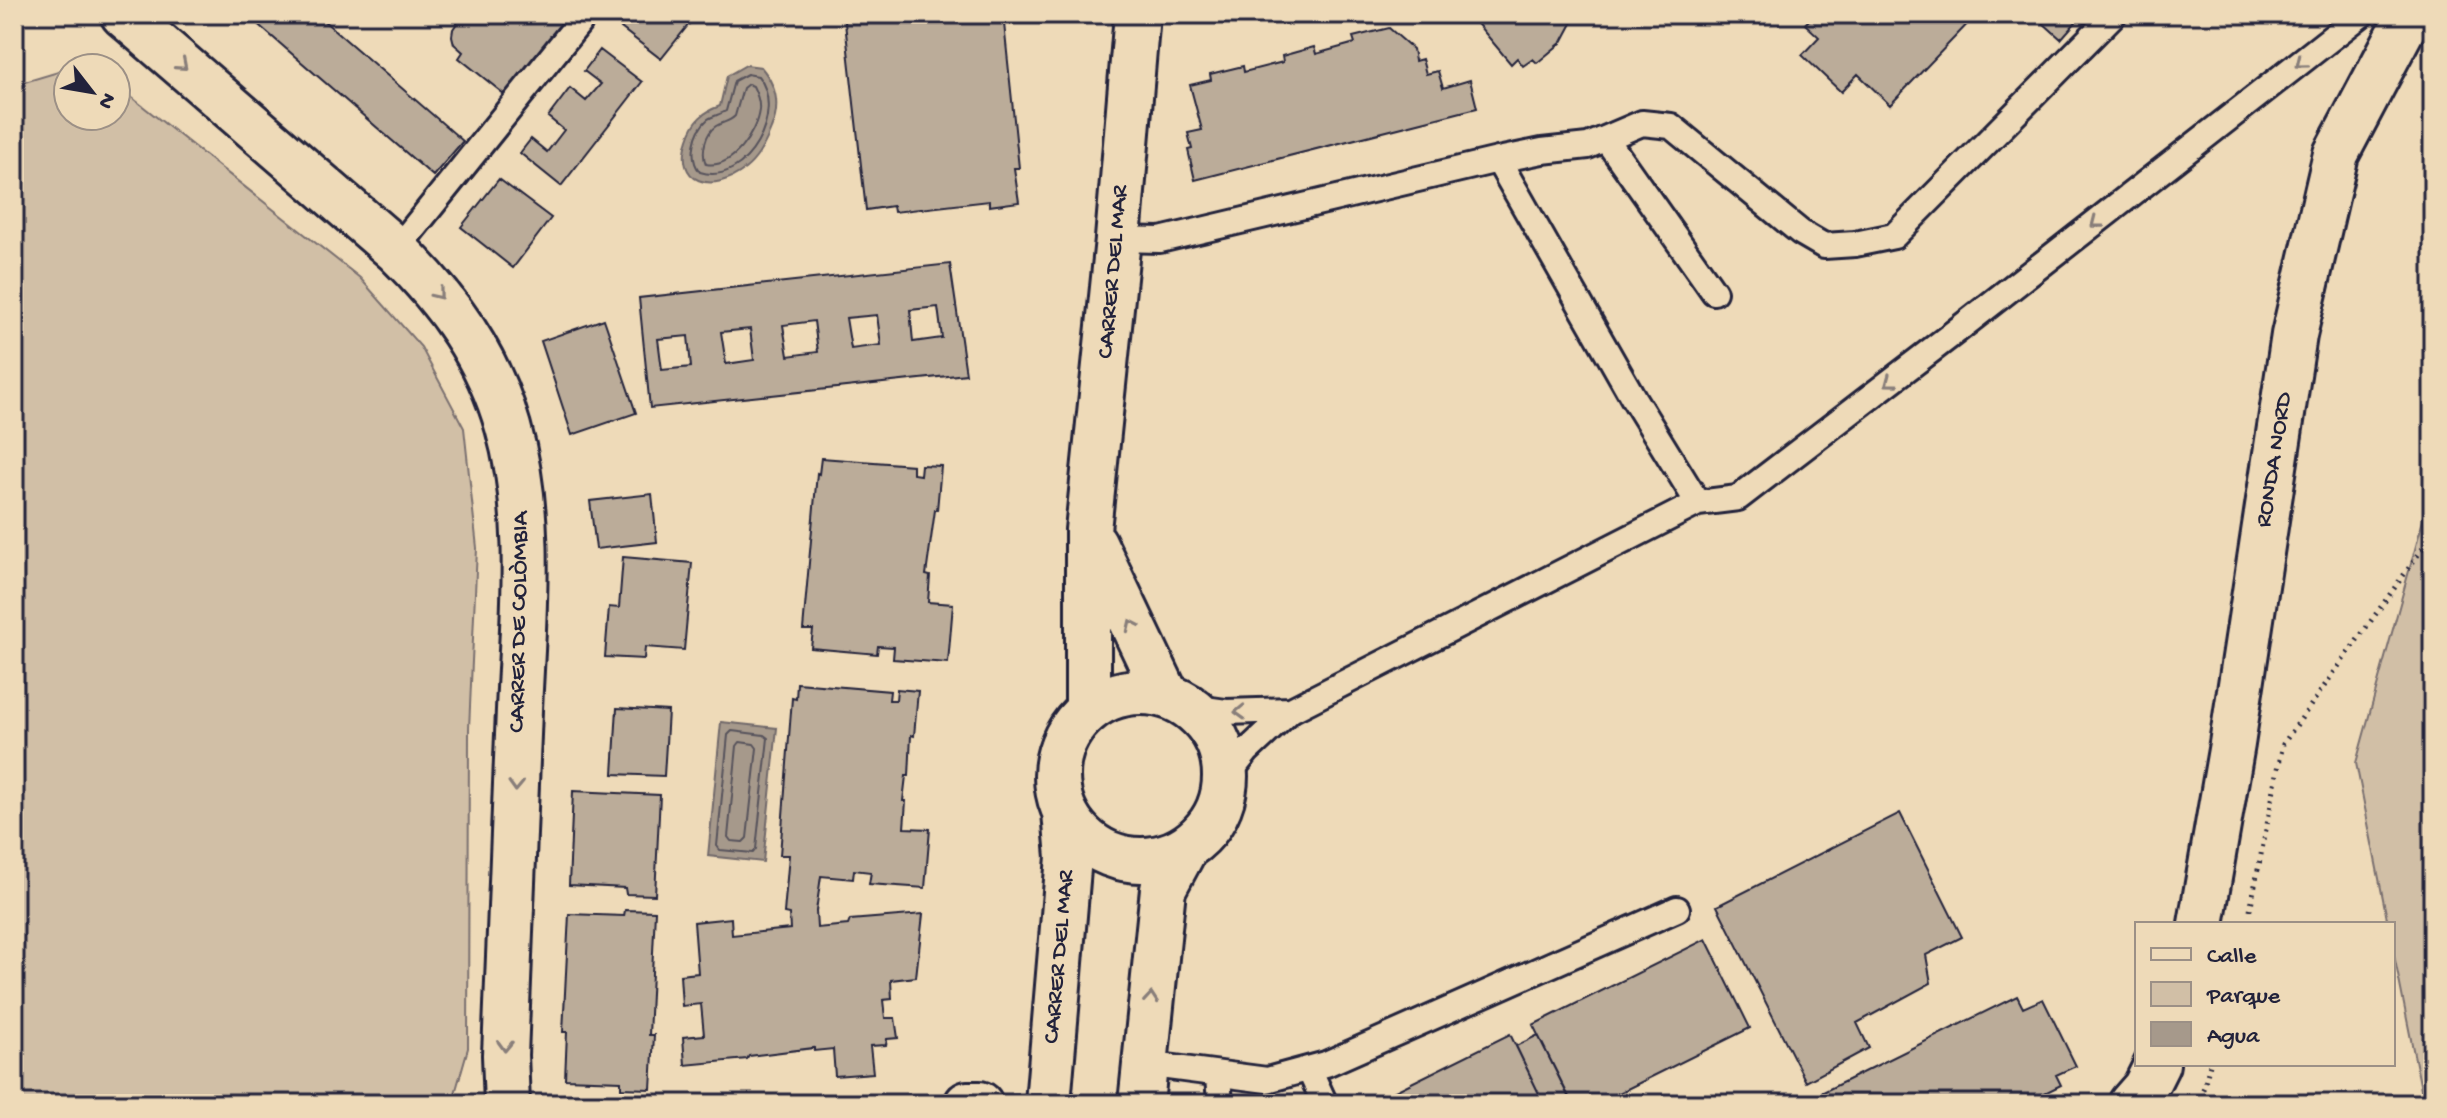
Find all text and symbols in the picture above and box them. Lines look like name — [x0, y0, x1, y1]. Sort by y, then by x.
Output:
north arrow — [52, 52, 132, 132]
one-way arrow — [2296, 54, 2311, 68]
one-way arrow — [173, 55, 187, 70]
text: N — [91, 87, 121, 113]
street label: CARRER DEL MAR — [1092, 183, 1136, 360]
one-way arrow — [2090, 213, 2105, 227]
one-way arrow — [429, 285, 443, 300]
one-way arrow — [1884, 372, 1899, 386]
street label: RONDA NORD — [2250, 390, 2300, 530]
street label: CARRER DE COLÒMBIA — [504, 509, 536, 733]
one-way arrow — [1126, 618, 1142, 633]
one-way arrow — [1233, 703, 1246, 720]
one-way arrow — [508, 780, 525, 793]
street label: CARRER DEL MAR — [1038, 868, 1082, 1045]
legend — [2135, 922, 2395, 1066]
text: Calle — [2207, 943, 2257, 972]
text: Parque — [2206, 983, 2281, 1012]
one-way arrow — [1142, 991, 1159, 1004]
text: Agua — [2207, 1023, 2260, 1052]
one-way arrow — [497, 1040, 514, 1053]

